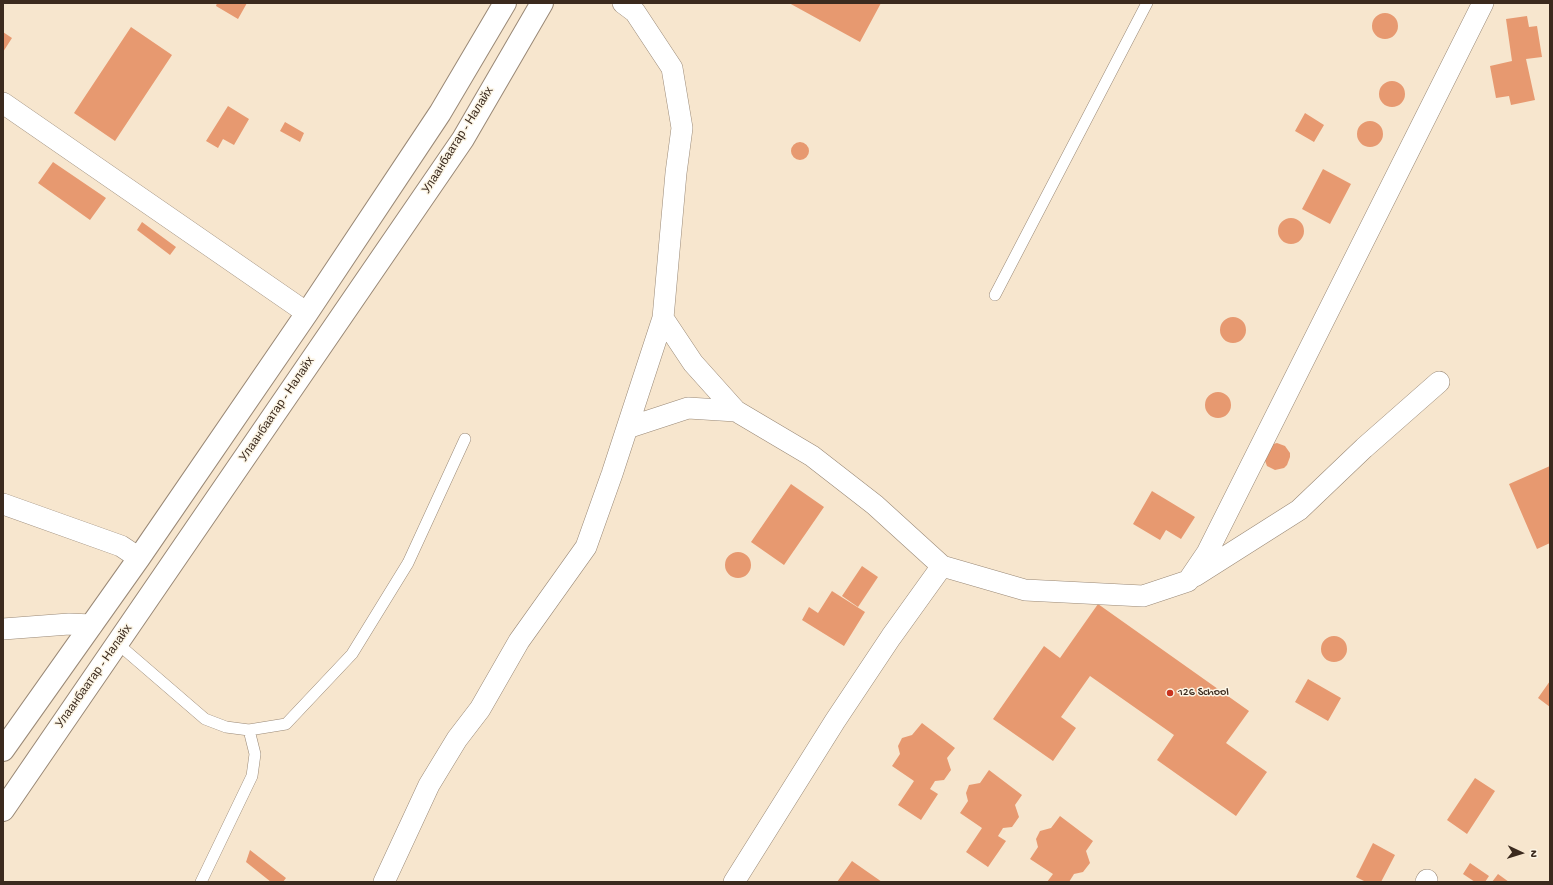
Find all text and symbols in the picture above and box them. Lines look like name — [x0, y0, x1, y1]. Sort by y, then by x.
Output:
street label: Улаанбаатар - Налайх — [420, 85, 498, 197]
street label: Улаанбаатар - Налайх — [238, 355, 318, 465]
street label: Улаанбаатар - Налайх — [54, 622, 136, 732]
place label: 126 School — [1178, 686, 1229, 700]
marker: 126 School — [1165, 688, 1175, 698]
north arrow — [1501, 833, 1541, 873]
text: N — [1527, 850, 1539, 858]

